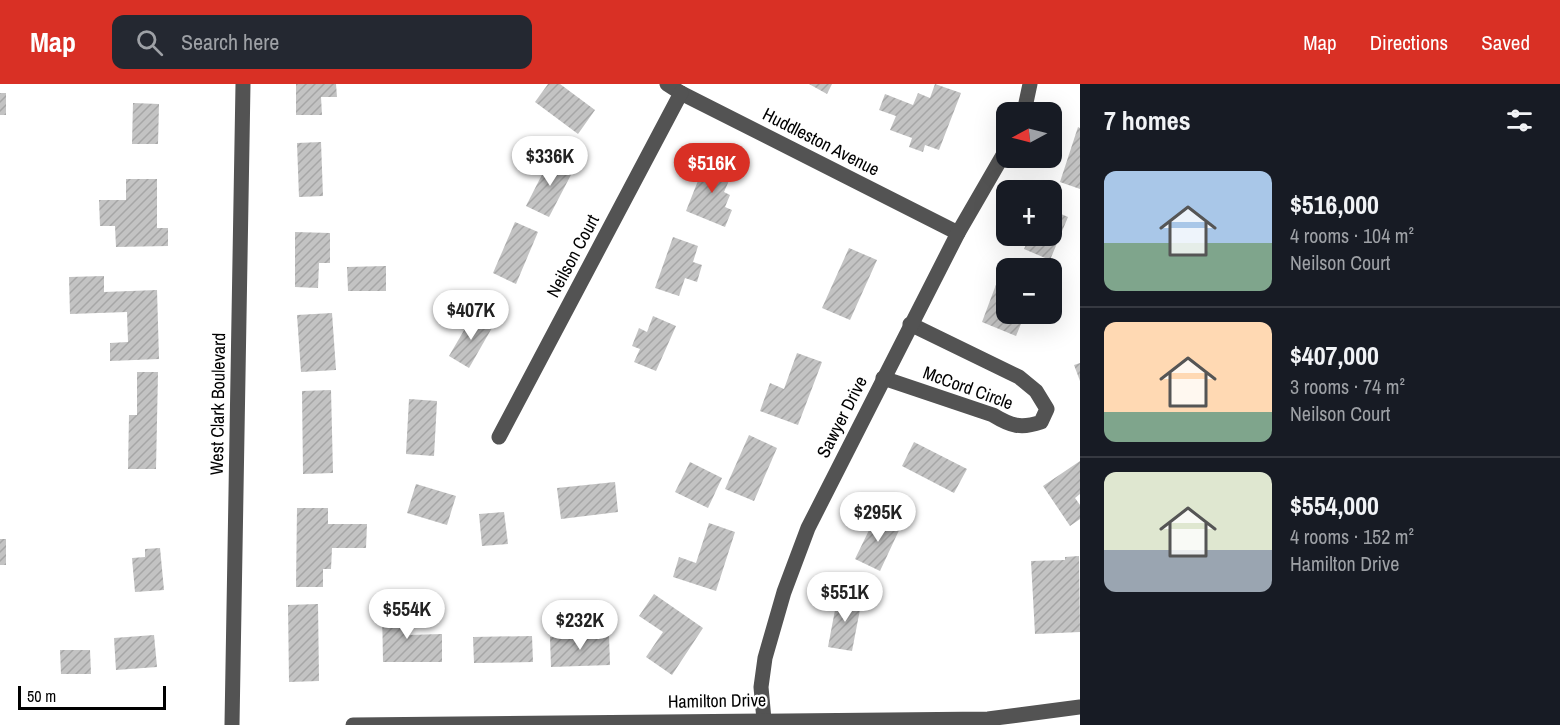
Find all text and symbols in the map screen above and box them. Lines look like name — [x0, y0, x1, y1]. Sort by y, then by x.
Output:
search box — [112, 15, 532, 69]
text: Map — [30, 23, 76, 61]
icon: search — [133, 26, 166, 59]
text: Search here — [181, 27, 279, 57]
text: Map — [1303, 28, 1337, 57]
text: Directions — [1370, 28, 1448, 57]
text: Saved — [1481, 28, 1530, 57]
street label: Huddleston Avenue — [759, 101, 884, 182]
north arrow — [996, 102, 1062, 168]
map controls — [996, 102, 1062, 324]
text: 7 homes — [1104, 103, 1191, 138]
icon: filters — [1503, 104, 1536, 137]
pin: $336K — [508, 136, 592, 187]
text: $336K — [526, 142, 574, 169]
pin: $516K — [670, 143, 754, 194]
text: $516K — [688, 149, 736, 176]
button: + — [996, 180, 1062, 246]
text: $516,000 — [1290, 187, 1379, 222]
icon: home — [1152, 195, 1224, 267]
street label: Neilson Court — [540, 210, 605, 301]
text: 4 rooms · 104 m² — [1290, 222, 1414, 249]
text: Neilson Court — [1290, 249, 1390, 276]
button: − — [996, 258, 1062, 324]
pin: $407K — [429, 290, 513, 341]
text: $407K — [447, 296, 495, 323]
street label: West Clark Boulevard — [204, 333, 231, 475]
text: $407,000 — [1290, 338, 1379, 373]
icon: home — [1152, 346, 1224, 418]
street label: McCord Circle — [920, 360, 1017, 415]
street label: Sawyer Drive — [810, 372, 873, 462]
text: 3 rooms · 74 m² — [1290, 373, 1405, 400]
text: Neilson Court — [1290, 400, 1390, 427]
text: $554,000 — [1290, 488, 1379, 523]
pin: $295K — [836, 492, 920, 543]
icon: home — [1152, 496, 1224, 568]
text: $295K — [854, 498, 902, 525]
text: 4 rooms · 152 m² — [1290, 523, 1414, 550]
text: Hamilton Drive — [1290, 550, 1399, 577]
pin: $551K — [803, 572, 887, 623]
text: $551K — [821, 578, 869, 605]
pin: $554K — [365, 589, 449, 640]
text: $554K — [383, 595, 431, 622]
pin: $232K — [538, 600, 622, 651]
text: $232K — [556, 606, 604, 633]
scale bar — [18, 683, 166, 710]
text: 50 m — [27, 685, 56, 707]
street label: Hamilton Drive — [668, 687, 766, 714]

